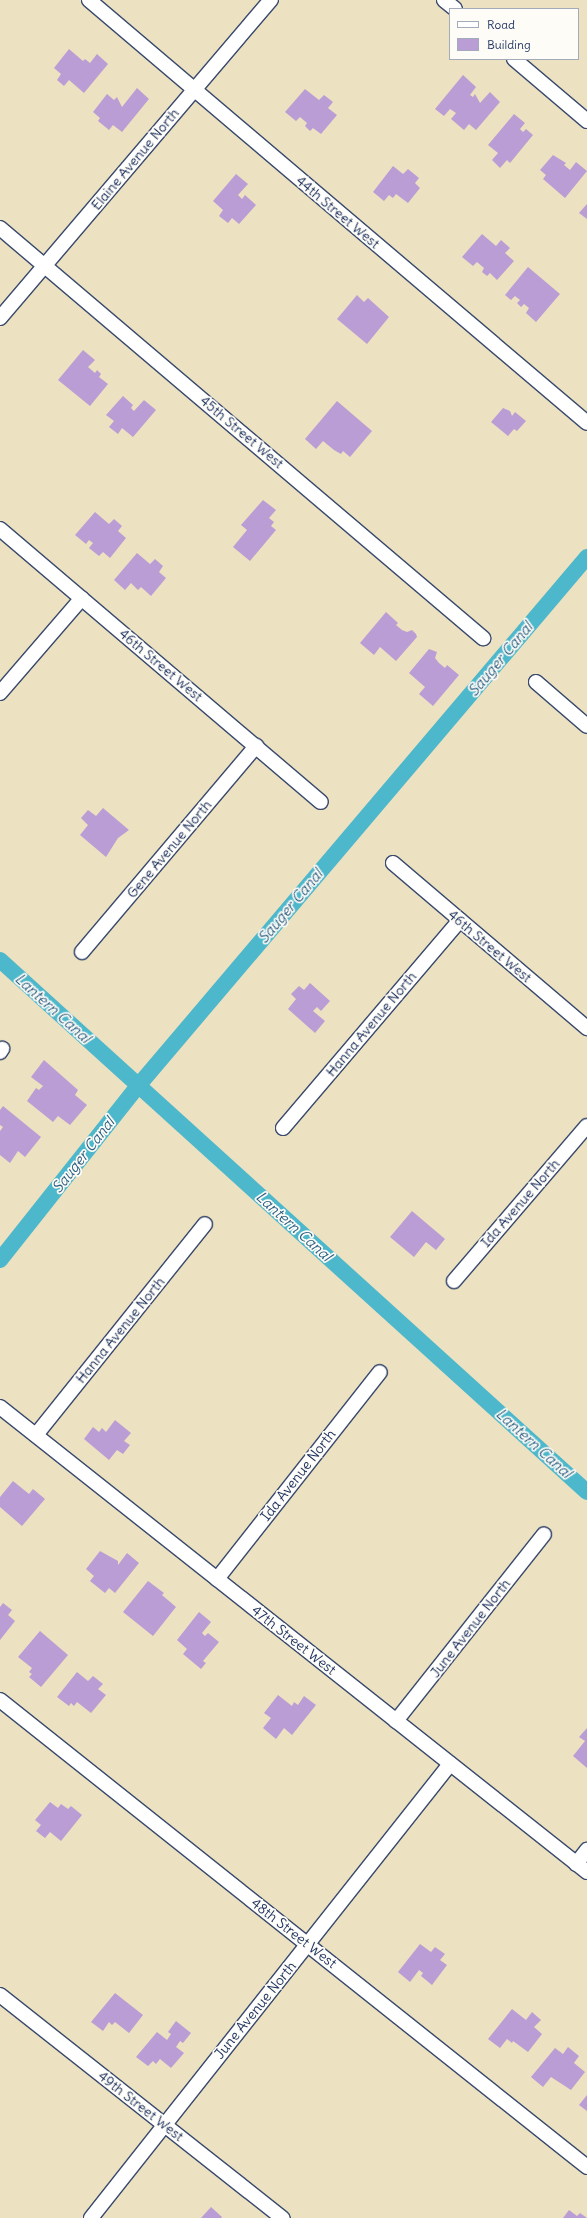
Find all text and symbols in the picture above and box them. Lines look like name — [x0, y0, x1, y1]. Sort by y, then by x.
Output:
legend — [449, 8, 579, 60]
text: Road — [487, 17, 515, 32]
text: Building — [487, 37, 531, 52]
street label: Elaine Avenue North — [88, 105, 182, 213]
street label: 44th Street West — [293, 172, 383, 252]
street label: 45th Street West — [197, 392, 287, 472]
water label: Sauger Canal — [464, 619, 536, 699]
street label: 46th Street West — [116, 625, 206, 705]
street label: Gene Avenue North — [123, 797, 215, 901]
water label: Sauger Canal — [254, 866, 326, 946]
street label: 46th Street West — [445, 906, 535, 986]
street label: Hanna Avenue North — [322, 968, 420, 1080]
water label: Lantern Canal — [12, 969, 94, 1047]
water label: Sauger Canal — [48, 1114, 118, 1196]
street label: Ida Avenue North — [477, 1155, 563, 1251]
water label: Lantern Canal — [253, 1187, 335, 1265]
street label: Hanna Avenue North — [72, 1274, 168, 1386]
water label: Lantern Canal — [493, 1404, 575, 1482]
street label: Ida Avenue North — [257, 1426, 339, 1524]
street label: June Avenue North — [426, 1575, 514, 1681]
street label: 47th Street West — [248, 1602, 340, 1678]
street label: 48th Street West — [248, 1894, 340, 1972]
street label: June Avenue North — [211, 1958, 299, 2062]
street label: 49th Street West — [95, 2067, 187, 2145]

